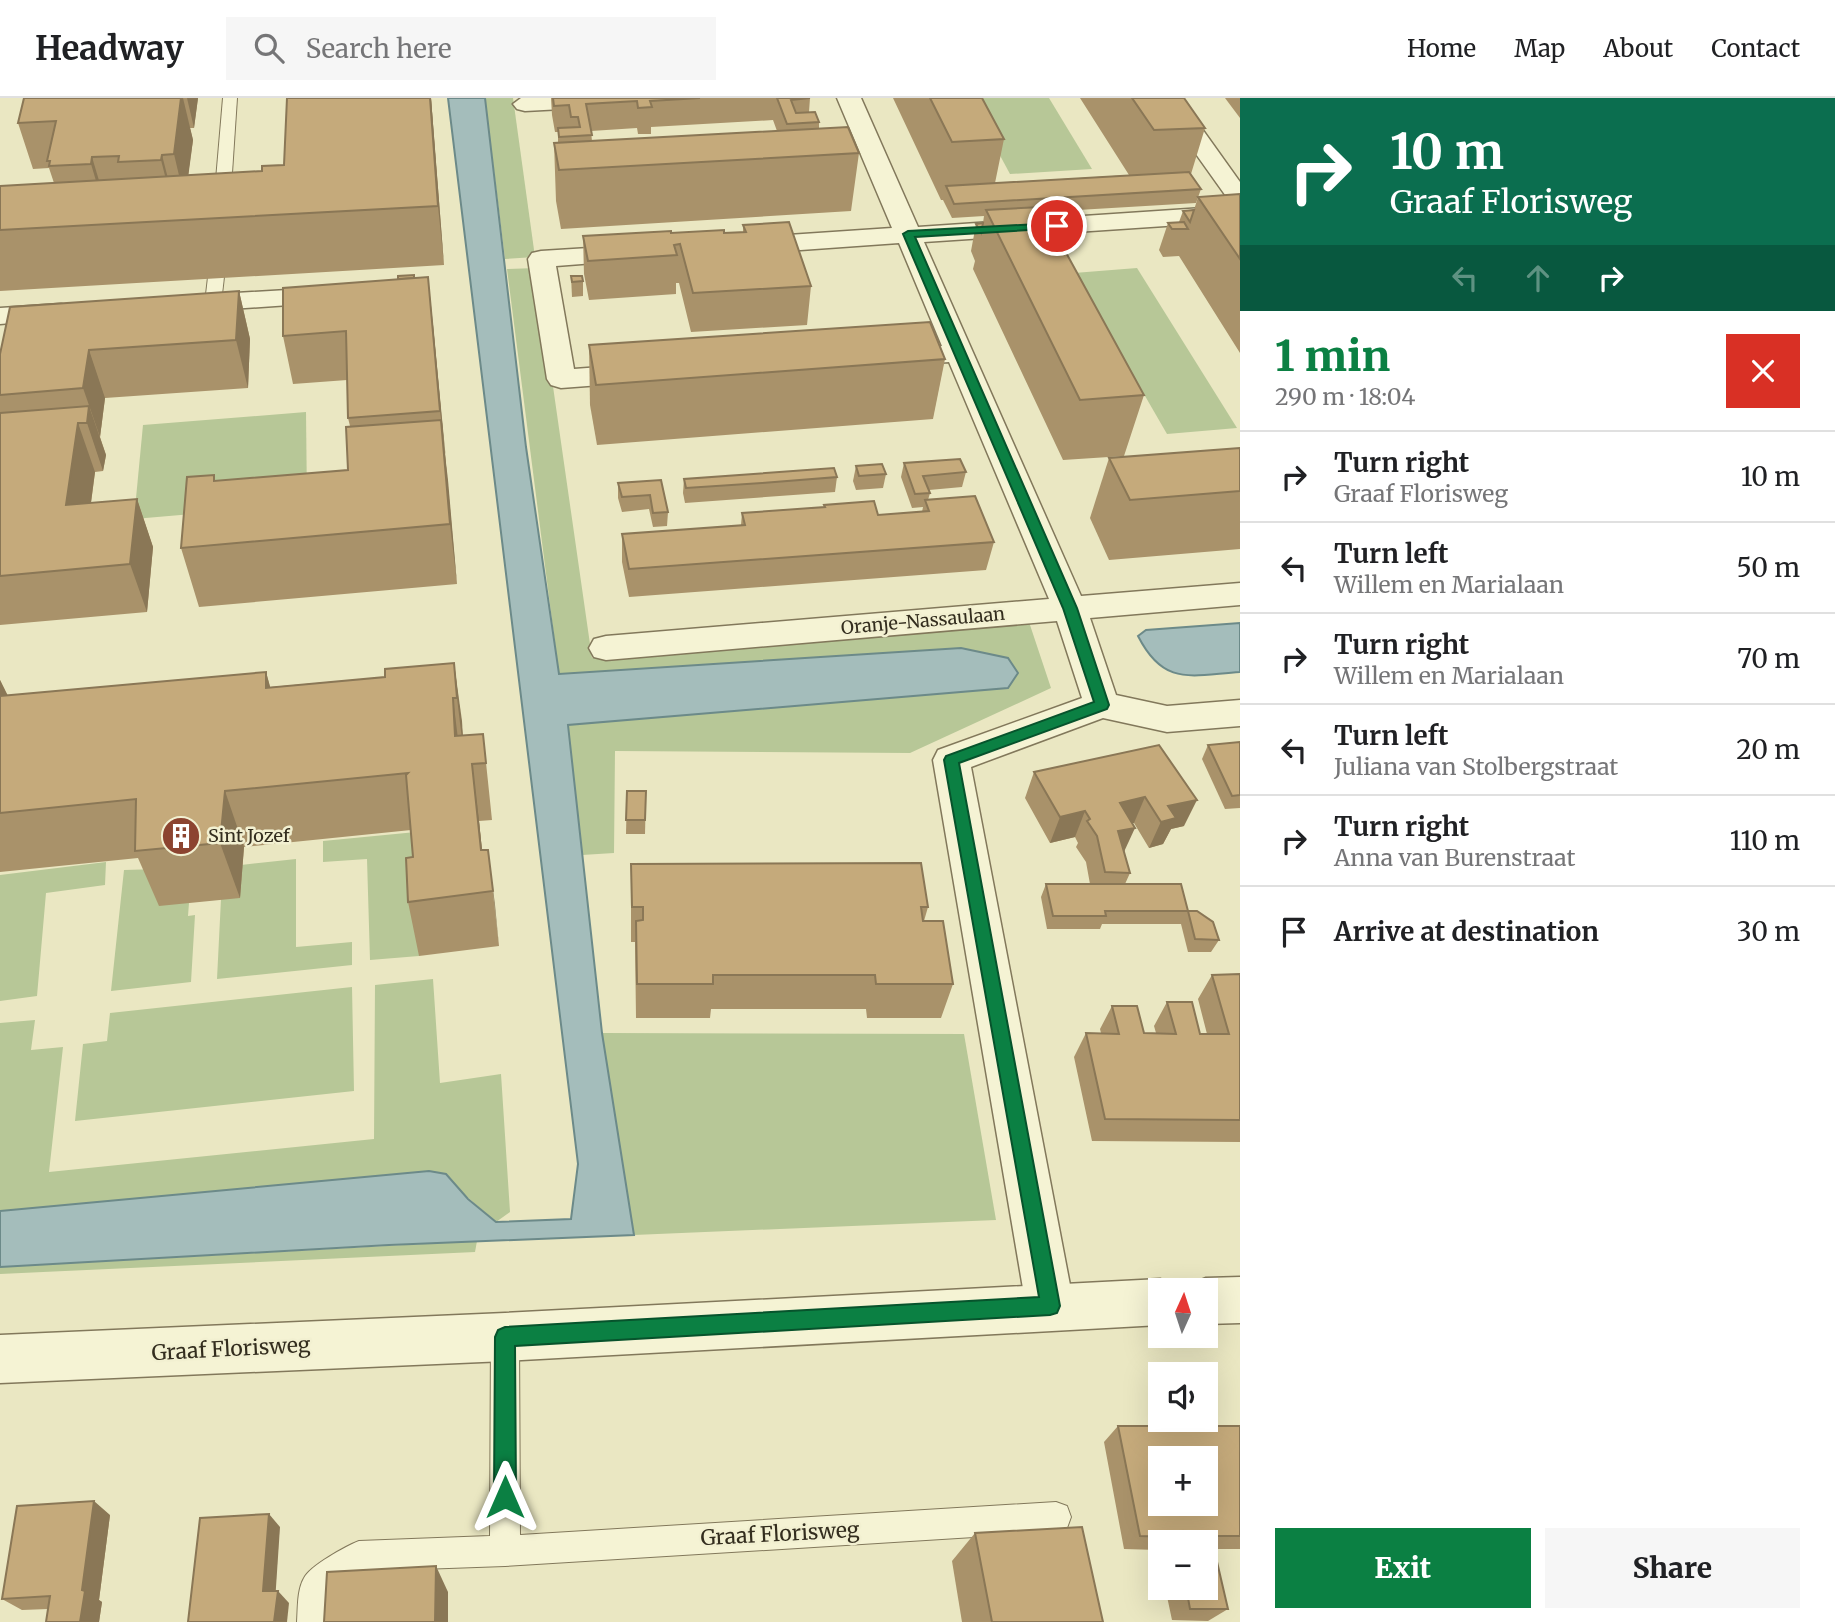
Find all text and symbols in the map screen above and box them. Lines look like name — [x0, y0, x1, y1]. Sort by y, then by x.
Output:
search box — [226, 17, 716, 80]
text: Headway — [35, 28, 184, 69]
icon: search — [250, 29, 288, 67]
text: Search here — [306, 32, 452, 65]
text: Home — [1407, 33, 1476, 64]
text: Map — [1514, 33, 1565, 64]
text: About — [1603, 33, 1673, 64]
text: Contact — [1711, 33, 1800, 64]
text: 10 m — [1390, 121, 1504, 182]
icon: right — [1275, 126, 1366, 217]
text: Graaf Florisweg — [1390, 182, 1632, 222]
pin — [1027, 196, 1087, 256]
icon: arrive — [1038, 207, 1076, 245]
icon: left — [1446, 259, 1484, 297]
icon: ahead — [1519, 259, 1557, 297]
icon: right — [1592, 259, 1630, 297]
text: 1 min — [1275, 330, 1390, 382]
button: close — [1726, 334, 1800, 408]
text: 290 m · 18:04 — [1275, 382, 1415, 411]
text: Turn right — [1334, 446, 1469, 479]
icon: right — [1275, 458, 1313, 496]
text: 10 m — [1741, 460, 1800, 493]
text: Graaf Florisweg — [1334, 479, 1508, 508]
text: Turn left — [1334, 537, 1448, 570]
icon: left — [1275, 549, 1313, 587]
text: 50 m — [1736, 551, 1800, 584]
text: Willem en Marialaan — [1334, 570, 1564, 599]
street label: Oranje-Nassaulaan — [840, 602, 1006, 639]
text: Turn right — [1334, 628, 1469, 661]
icon: right — [1275, 640, 1313, 678]
text: 70 m — [1737, 642, 1800, 675]
text: Willem en Marialaan — [1334, 661, 1564, 690]
text: Turn left — [1334, 719, 1448, 752]
icon: left — [1275, 731, 1313, 769]
text: 20 m — [1736, 733, 1800, 766]
text: Juliana van Stolbergstraat — [1334, 752, 1618, 781]
text: Turn right — [1334, 810, 1469, 843]
building icon: Sint Jozef — [160, 815, 202, 857]
icon: right — [1275, 822, 1313, 860]
place label: Sint Jozef — [208, 824, 291, 847]
text: 110 m — [1730, 824, 1800, 857]
text: Anna van Burenstraat — [1334, 843, 1575, 872]
icon: arrive — [1275, 913, 1313, 951]
text: Arrive at destination — [1334, 915, 1599, 948]
text: 30 m — [1737, 915, 1800, 948]
north arrow — [1148, 1278, 1218, 1348]
map controls — [1148, 1278, 1218, 1600]
street label: Graaf Florisweg — [151, 1331, 311, 1366]
button: sound — [1148, 1362, 1218, 1432]
button: + — [1148, 1446, 1218, 1516]
position arrow — [468, 1460, 542, 1534]
street label: Graaf Florisweg — [700, 1516, 860, 1551]
button: Exit — [1275, 1528, 1531, 1608]
button: Share — [1545, 1528, 1800, 1608]
button: − — [1148, 1530, 1218, 1600]

